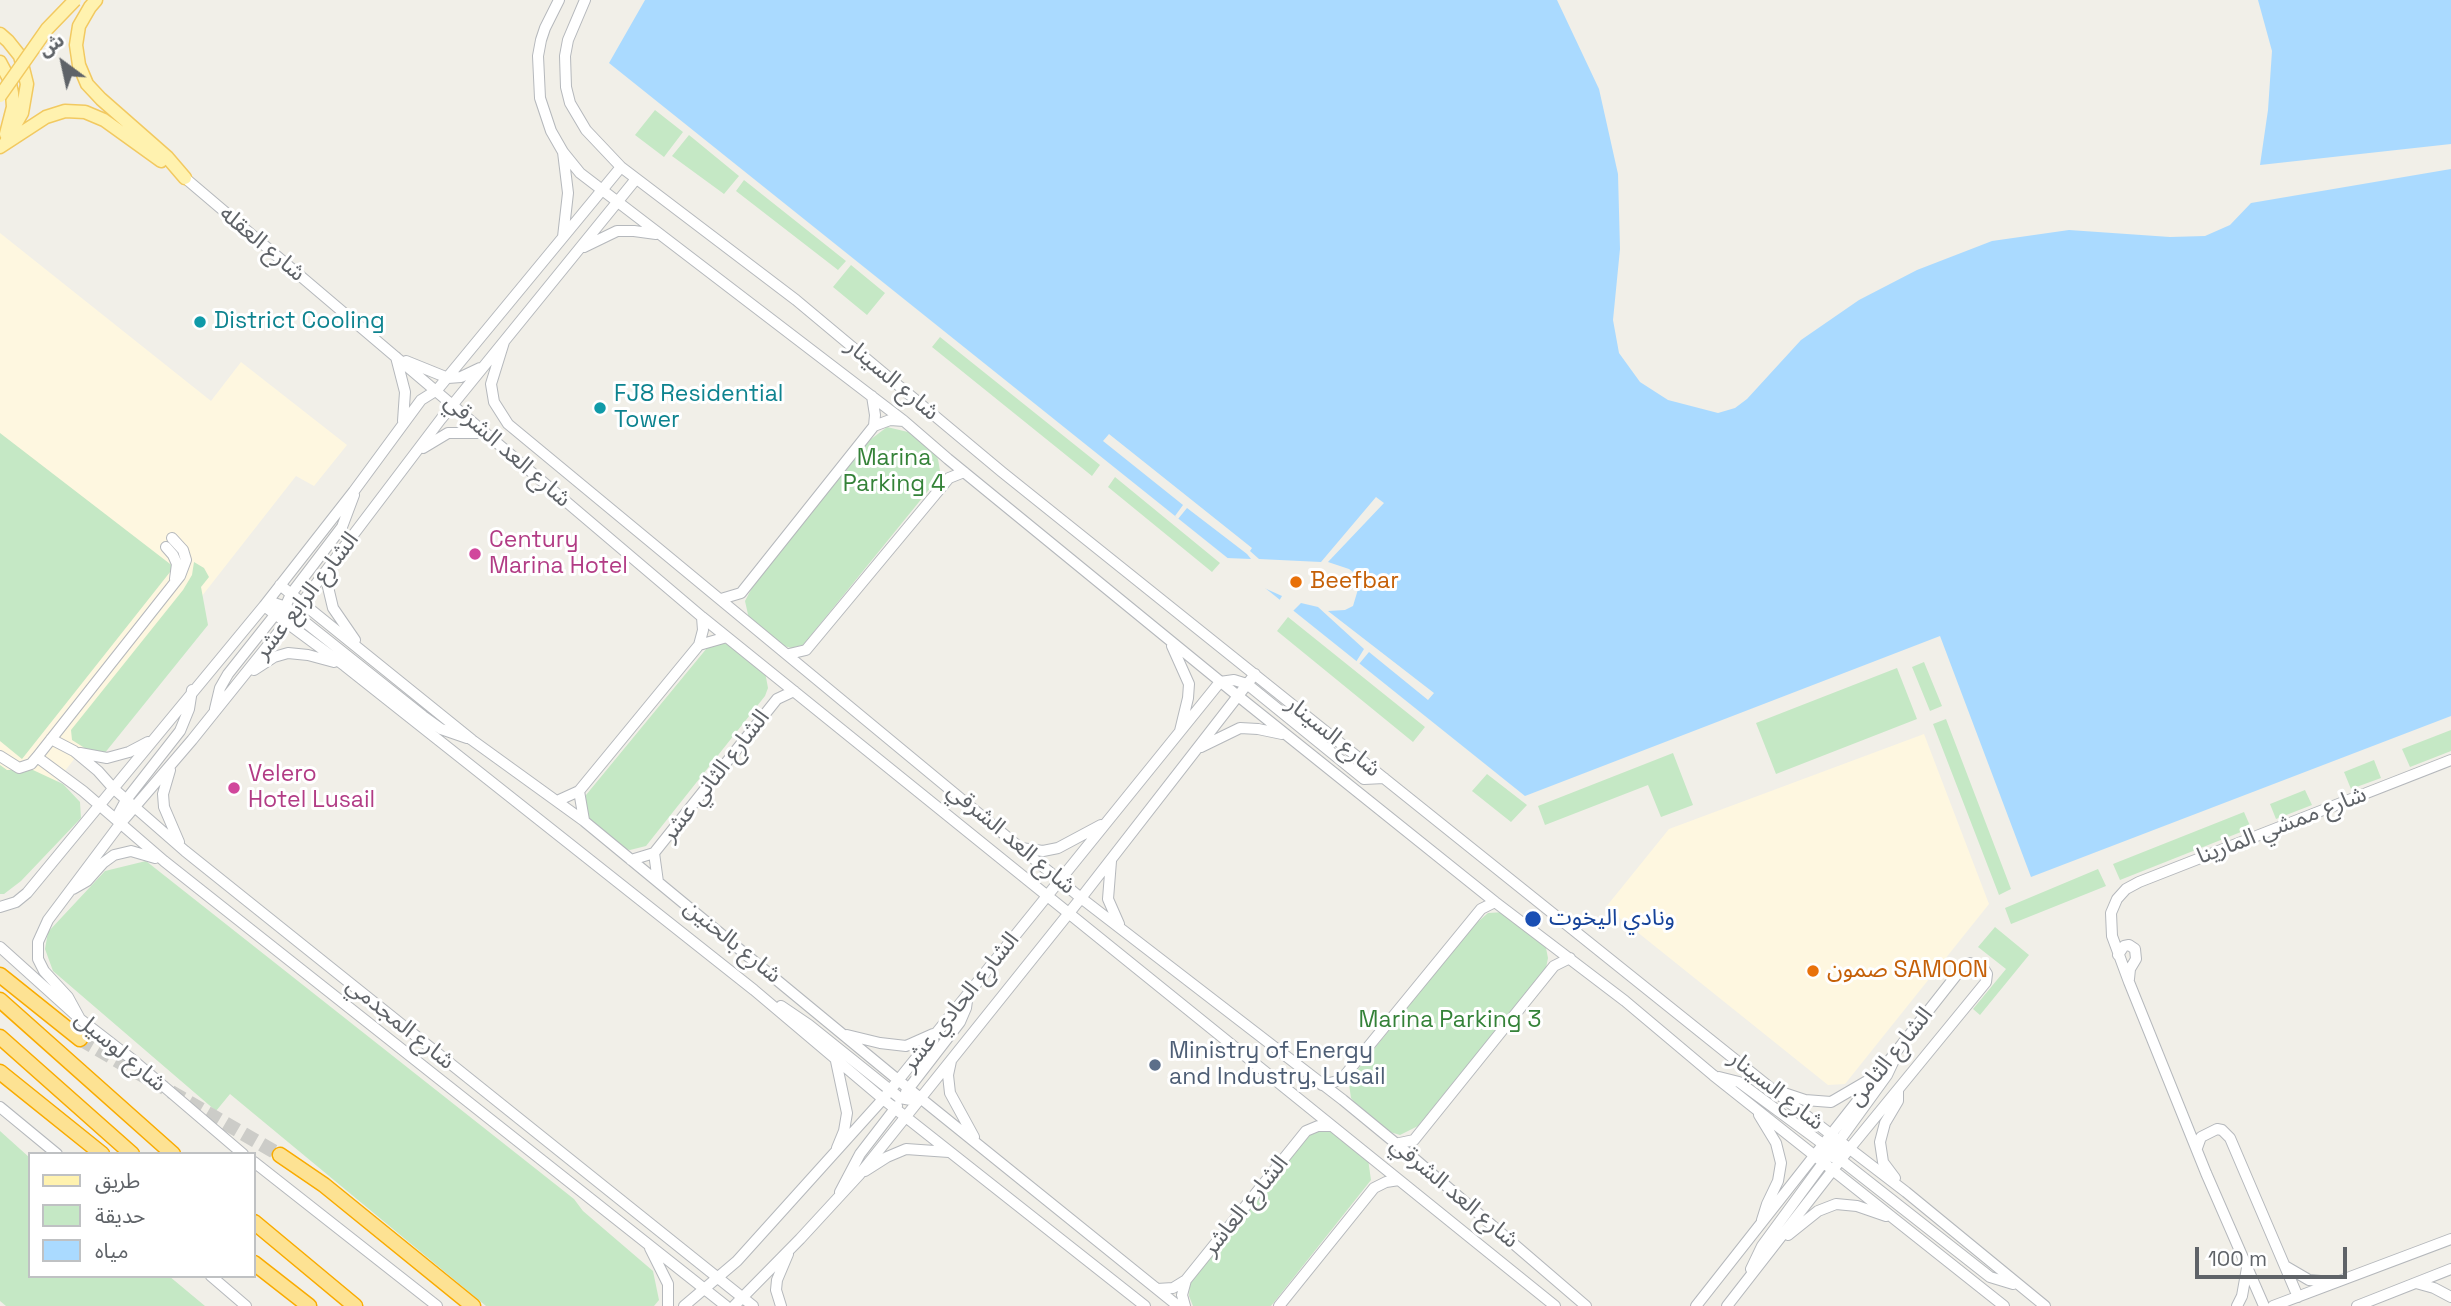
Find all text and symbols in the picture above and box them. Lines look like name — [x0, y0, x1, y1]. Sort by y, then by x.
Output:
text: ش — [34, 27, 69, 63]
north arrow — [28, 28, 98, 98]
street label: شارع العقله — [213, 200, 311, 288]
place label: District Cooling — [214, 308, 385, 336]
marker: District Cooling — [192, 314, 208, 330]
street label: شارع السينار — [840, 333, 944, 427]
place label: FJ8 Residential Tower — [614, 381, 783, 435]
street label: شارع العد الشرقي — [438, 388, 576, 514]
marker: FJ8 Residential Tower — [592, 400, 608, 416]
park label: Marina Parking 4 — [843, 445, 945, 499]
street label: الشارع الرابع عشر — [249, 527, 365, 665]
place label: Century Marina Hotel — [489, 527, 628, 581]
marker: Century Marina Hotel — [467, 546, 483, 562]
place label: Beefbar — [1310, 568, 1399, 596]
marker: Beefbar — [1288, 574, 1304, 590]
street label: شارع السينار — [1280, 691, 1386, 783]
street label: الشارع الثاني عشر — [656, 705, 776, 847]
place label: Velero Hotel Lusail — [248, 761, 375, 815]
street label: شارع العد الشرقي — [941, 777, 1081, 901]
marker: Velero Hotel Lusail — [226, 780, 242, 796]
street label: شارع ممشي المارينا — [2193, 781, 2371, 871]
street label: شارع بالحنين — [678, 894, 786, 990]
place label: ونادي اليخوت — [1549, 905, 1675, 933]
marker: ونادي اليخوت — [1523, 909, 1543, 929]
street label: الشارع الحادي عشر — [896, 927, 1026, 1077]
place label: صمون SAMOON — [1827, 957, 1988, 985]
marker: صمون SAMOON — [1805, 963, 1821, 979]
street label: شارع المجدمي — [340, 972, 460, 1076]
street label: الشارع الثامن — [1843, 1002, 1939, 1112]
street label: شارع لوسيل — [69, 1006, 171, 1098]
park label: Marina Parking 3 — [1359, 1007, 1541, 1035]
place label: Ministry of Energy and Industry, Lusail — [1169, 1038, 1386, 1092]
street label: شارع السينار — [1723, 1045, 1829, 1137]
marker: Ministry of Energy and Industry, Lusail — [1147, 1057, 1163, 1073]
street label: شارع العد الشرقي — [1384, 1131, 1524, 1255]
street label: الشارع العاشر — [1197, 1150, 1295, 1262]
legend — [28, 1152, 256, 1278]
text: طريق — [95, 1167, 140, 1194]
text: حديقة — [95, 1202, 145, 1229]
scale bar — [2199, 1232, 2351, 1276]
text: مياه — [95, 1237, 128, 1264]
text: 100 m — [2208, 1245, 2267, 1272]

